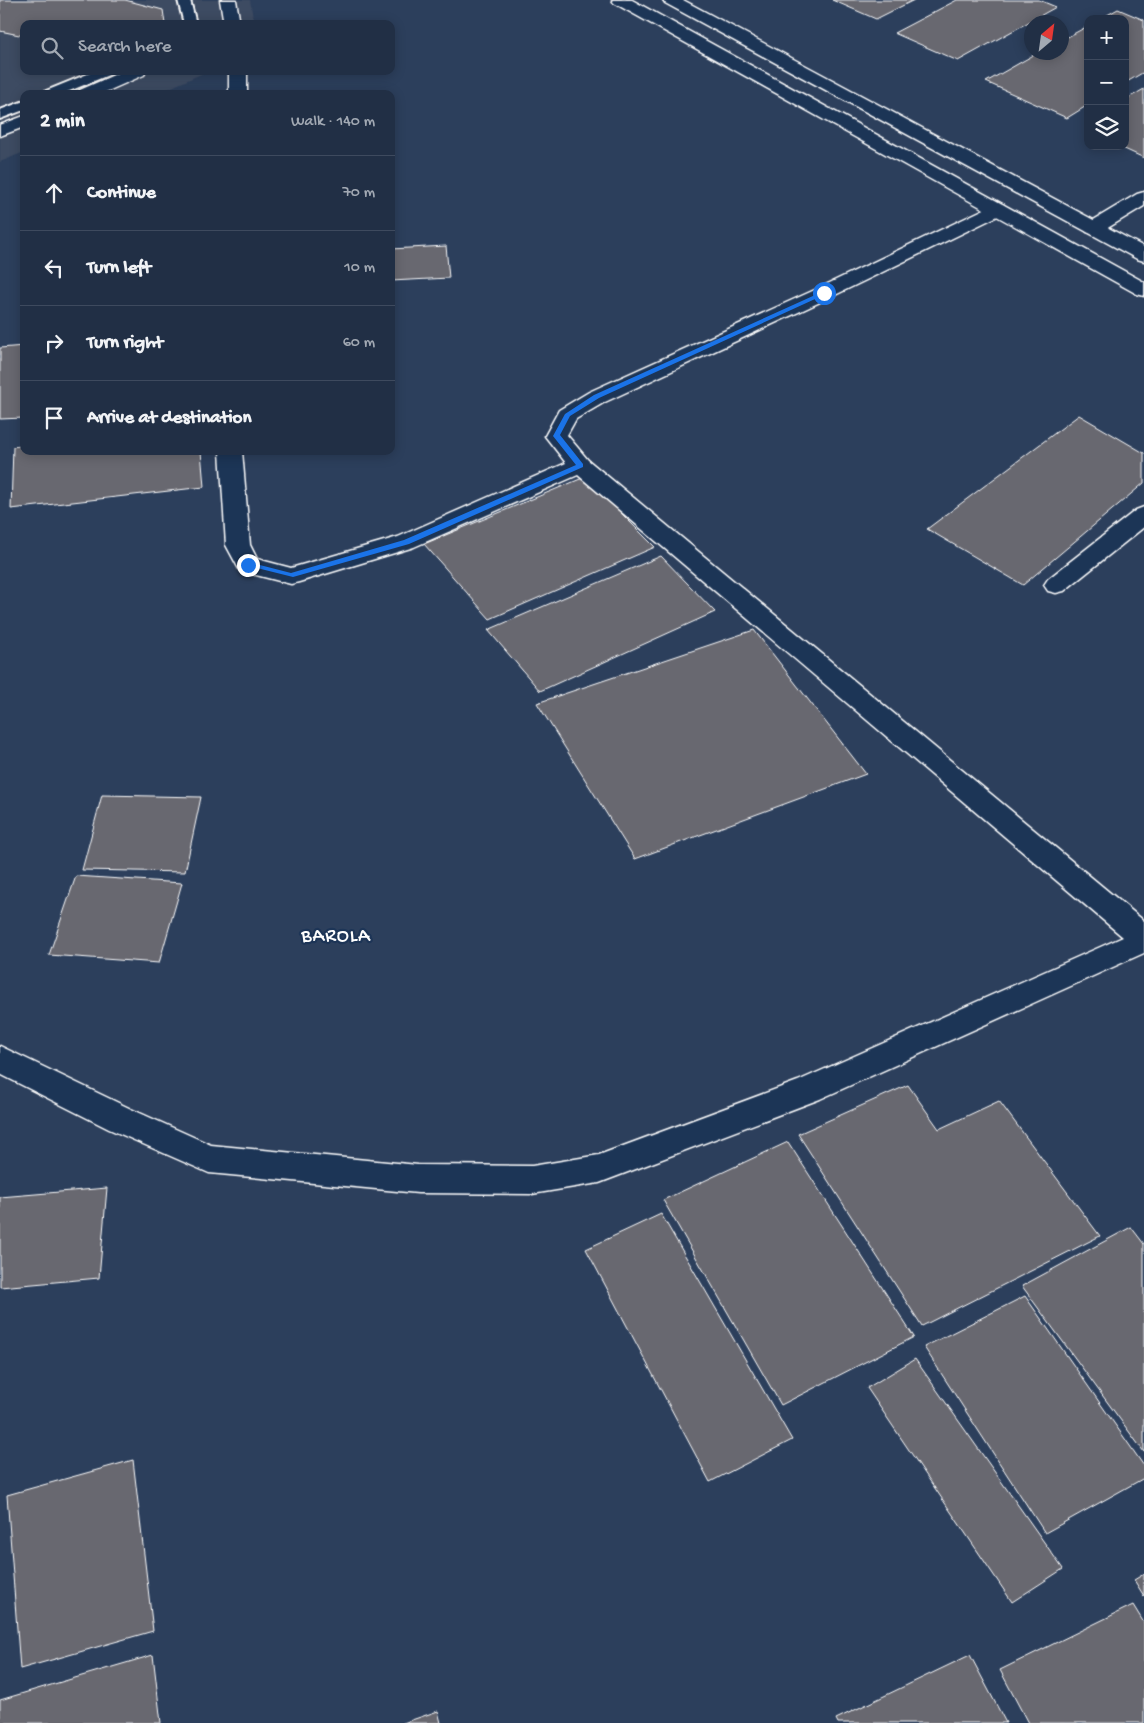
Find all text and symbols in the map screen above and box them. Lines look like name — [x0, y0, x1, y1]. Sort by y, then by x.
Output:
north arrow — [1024, 15, 1069, 60]
map controls — [1084, 15, 1129, 150]
button: + — [1084, 15, 1129, 60]
search box — [20, 20, 395, 75]
icon: search — [38, 34, 66, 62]
text: Search here — [78, 36, 172, 59]
button: − — [1084, 60, 1129, 105]
button: layers — [1084, 105, 1129, 150]
text: 2 min — [40, 110, 85, 135]
text: Walk · 140 m — [291, 113, 375, 132]
icon: ahead — [40, 179, 68, 207]
text: Continue — [87, 182, 156, 205]
text: 70 m — [342, 184, 375, 203]
icon: left — [40, 254, 68, 282]
text: Turn left — [87, 257, 151, 280]
text: 10 m — [344, 259, 375, 278]
route start — [813, 282, 836, 305]
icon: right — [40, 329, 68, 357]
text: Turn right — [87, 332, 163, 355]
text: 60 m — [343, 334, 375, 353]
icon: arrive — [40, 404, 68, 432]
text: Arrive at destination — [87, 407, 251, 430]
route end — [237, 554, 260, 577]
district label: BAROLA — [300, 926, 371, 949]

